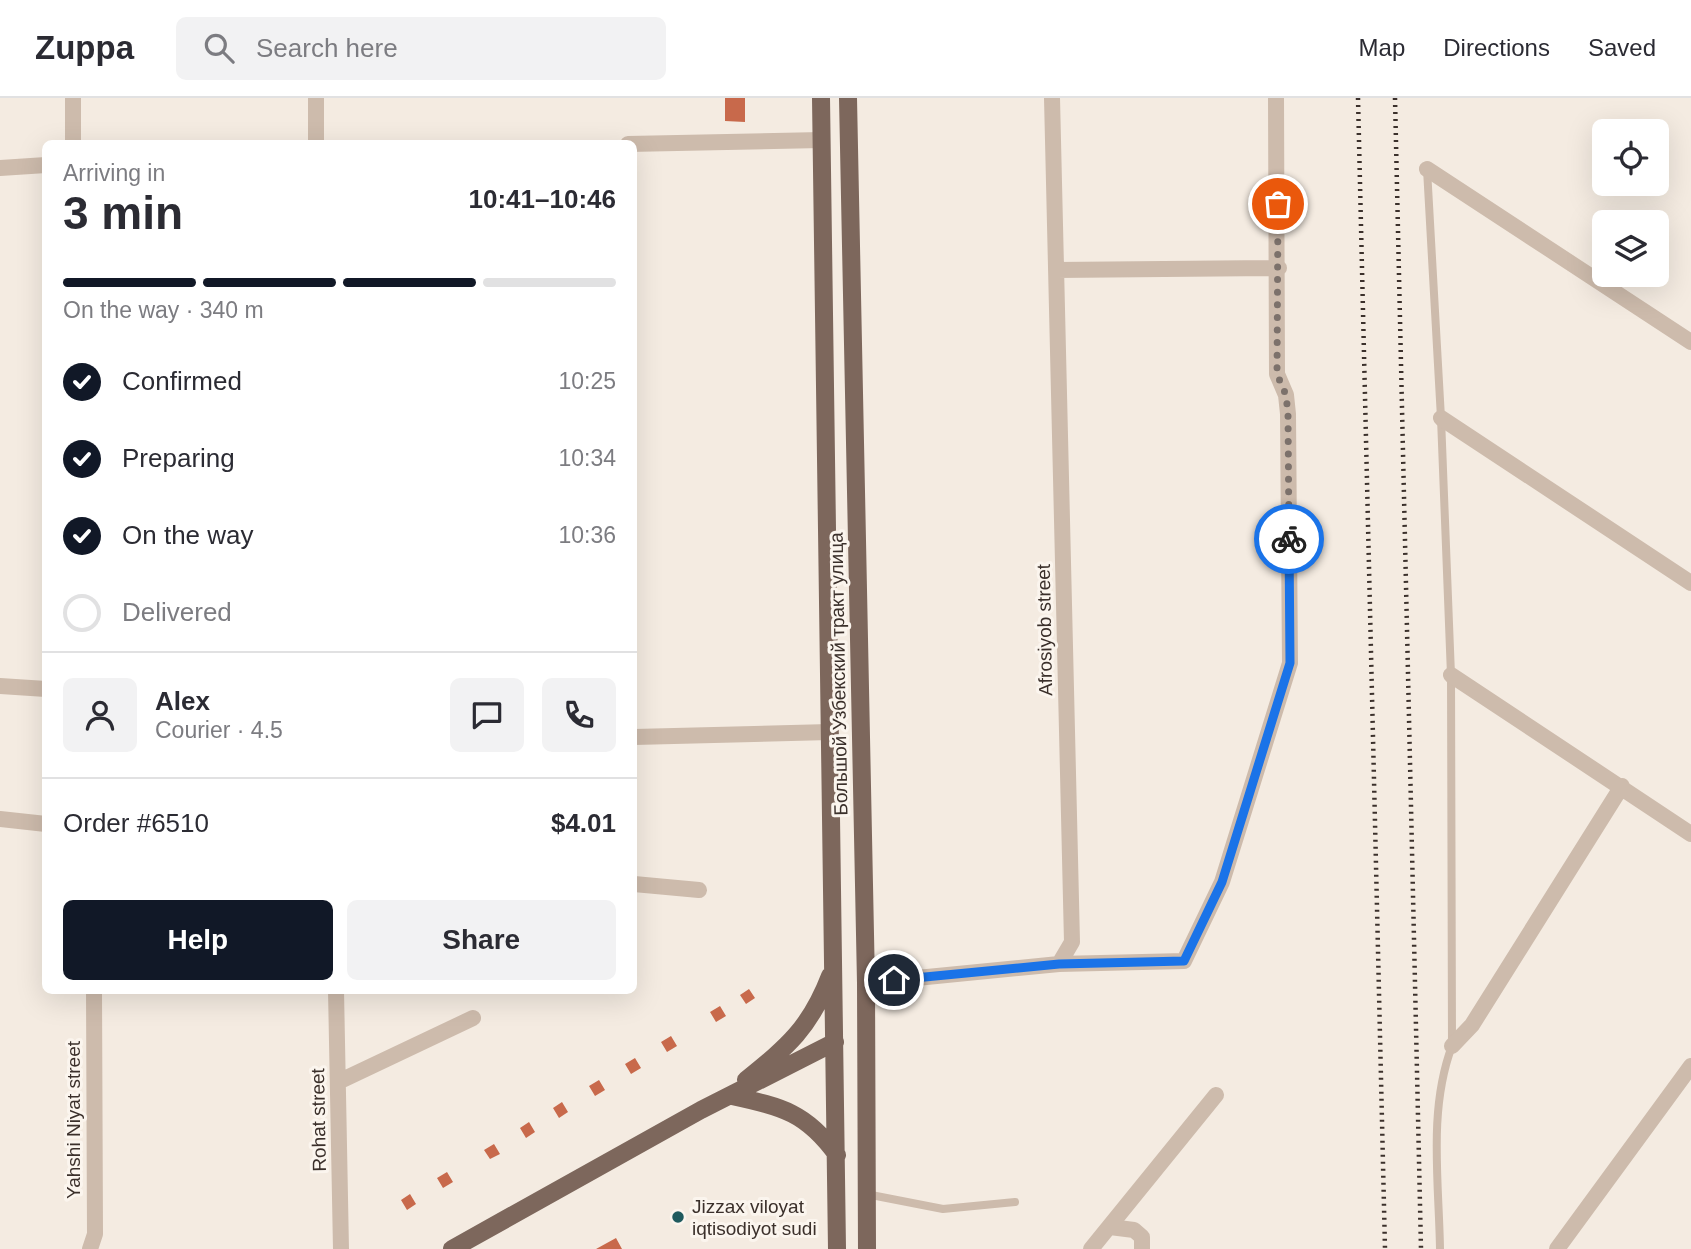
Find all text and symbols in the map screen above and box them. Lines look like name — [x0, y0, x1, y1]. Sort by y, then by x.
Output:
search box — [176, 17, 666, 80]
text: Zuppa — [35, 29, 134, 66]
icon: search — [200, 29, 238, 67]
text: Search here — [256, 33, 398, 63]
text: Map — [1359, 34, 1405, 61]
text: Directions — [1443, 34, 1550, 61]
text: Saved — [1588, 34, 1656, 61]
map controls — [1592, 119, 1669, 287]
button: locate — [1592, 119, 1669, 196]
text: Arriving in — [63, 160, 165, 186]
pin — [1248, 174, 1308, 234]
text: 10:41–10:46 — [469, 184, 616, 214]
icon: bag — [1259, 185, 1297, 223]
text: 3 min — [63, 187, 183, 239]
button: layers — [1592, 210, 1669, 287]
text: On the way · 340 m — [63, 297, 264, 323]
icon: check — [63, 363, 101, 401]
text: Confirmed — [122, 366, 242, 396]
text: 10:25 — [558, 368, 616, 394]
icon: check — [63, 440, 101, 478]
text: Preparing — [122, 443, 235, 473]
text: 10:34 — [558, 445, 616, 471]
courier — [1254, 504, 1324, 574]
icon: check — [63, 517, 101, 555]
text: On the way — [122, 520, 254, 550]
icon: bike — [1270, 520, 1308, 558]
text: 10:36 — [558, 522, 616, 548]
street label: Большой Узбекский тракт улица — [826, 532, 851, 816]
street label: Afrosiyob street — [1033, 563, 1056, 696]
text: Delivered — [122, 597, 232, 627]
button: person — [63, 678, 137, 752]
button: chat — [450, 678, 524, 752]
button: phone — [542, 678, 616, 752]
text: Alex — [155, 686, 210, 716]
text: Courier · 4.5 — [155, 717, 283, 743]
text: Order #6510 — [63, 808, 209, 838]
text: $4.01 — [551, 808, 616, 838]
button: Help — [63, 900, 333, 980]
button: Share — [347, 900, 616, 980]
pin — [864, 950, 924, 1010]
icon: home — [875, 961, 913, 999]
street label: Yahshi Niyat street — [63, 1040, 84, 1199]
street label: Rohat street — [307, 1067, 330, 1172]
place label: Jizzax viloyat iqtisodiyot sudi — [692, 1196, 817, 1239]
marker: Jizzax viloyat iqtisodiyot sudi — [670, 1209, 686, 1225]

